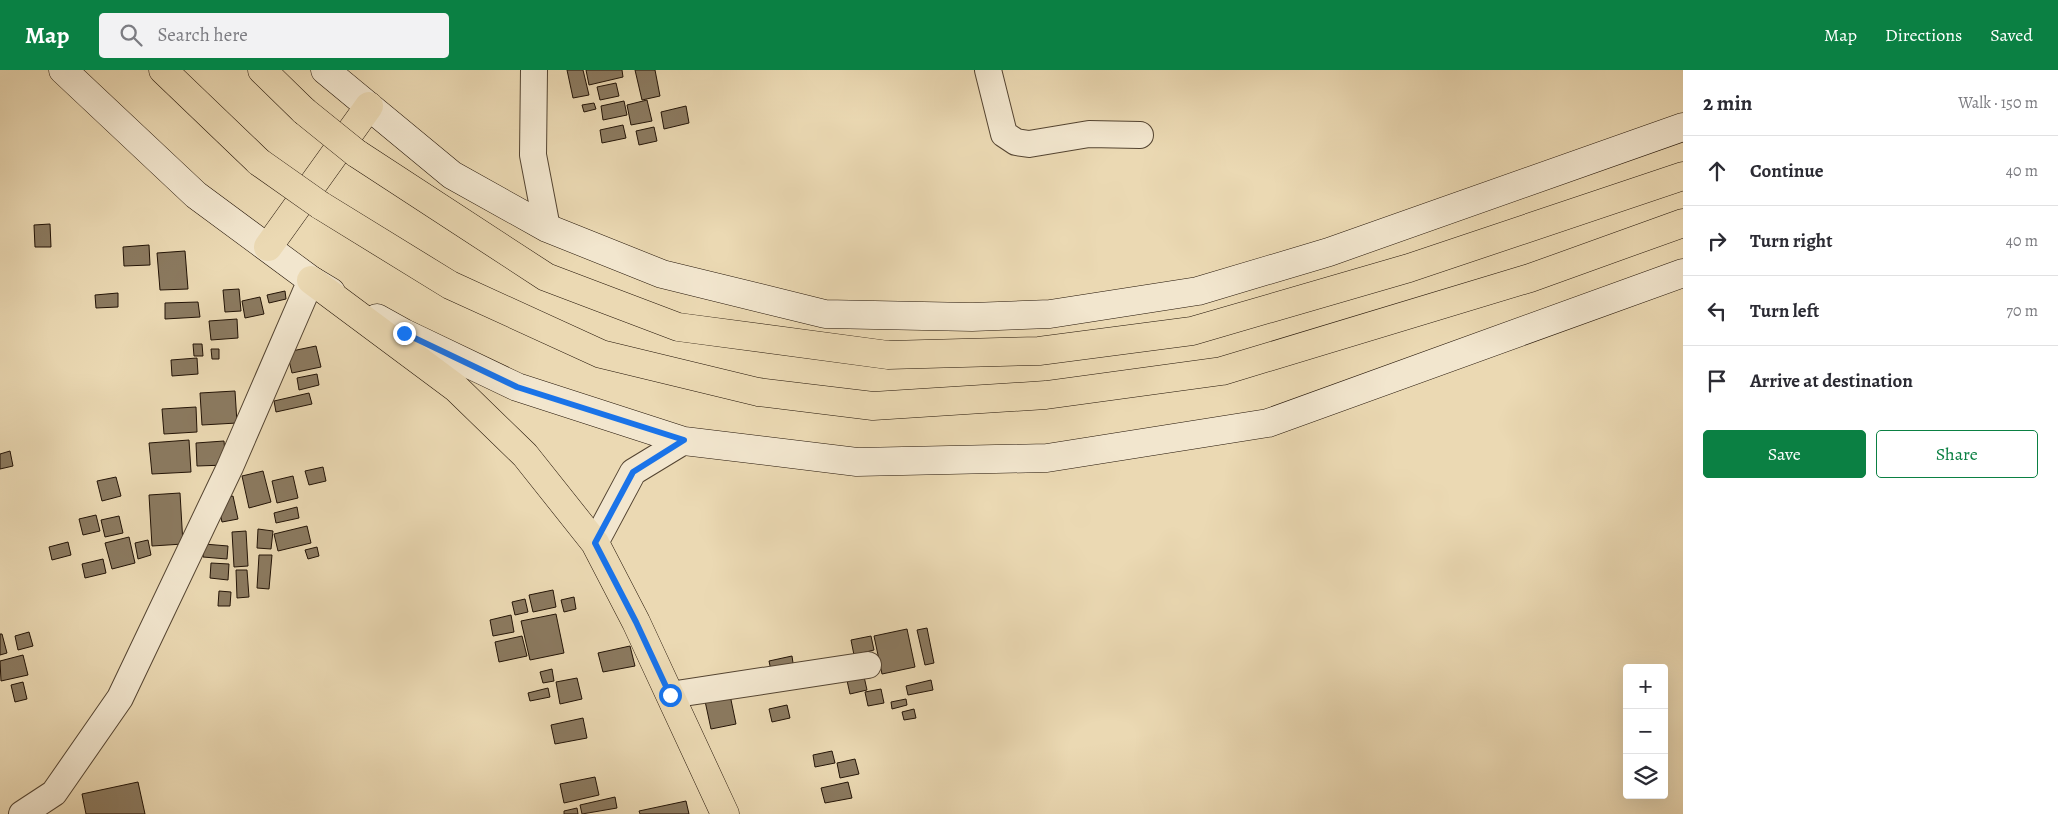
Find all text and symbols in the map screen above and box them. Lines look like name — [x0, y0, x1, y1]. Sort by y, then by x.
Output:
search box — [99, 13, 449, 58]
text: Map — [25, 19, 69, 51]
icon: search — [117, 21, 145, 49]
text: Search here — [157, 22, 248, 48]
text: Map — [1824, 23, 1857, 47]
text: Directions — [1885, 23, 1962, 47]
text: Saved — [1990, 23, 2033, 47]
text: 2 min — [1703, 89, 1752, 117]
text: Walk · 150 m — [1958, 92, 2038, 114]
icon: ahead — [1703, 157, 1731, 185]
text: Continue — [1750, 158, 1824, 184]
text: 40 m — [2006, 160, 2038, 182]
icon: right — [1703, 227, 1731, 255]
text: Turn right — [1750, 228, 1832, 254]
text: 40 m — [2006, 230, 2038, 252]
icon: left — [1703, 297, 1731, 325]
text: Turn left — [1750, 298, 1819, 324]
text: 70 m — [2006, 300, 2038, 322]
route end — [393, 322, 416, 345]
icon: arrive — [1703, 367, 1731, 395]
text: Arrive at destination — [1750, 368, 1913, 394]
button: Save — [1703, 430, 1866, 478]
button: Share — [1876, 430, 2038, 478]
map controls — [1623, 664, 1668, 799]
button: + — [1623, 664, 1668, 709]
route start — [659, 684, 682, 707]
button: − — [1623, 709, 1668, 754]
button: layers — [1623, 754, 1668, 799]

